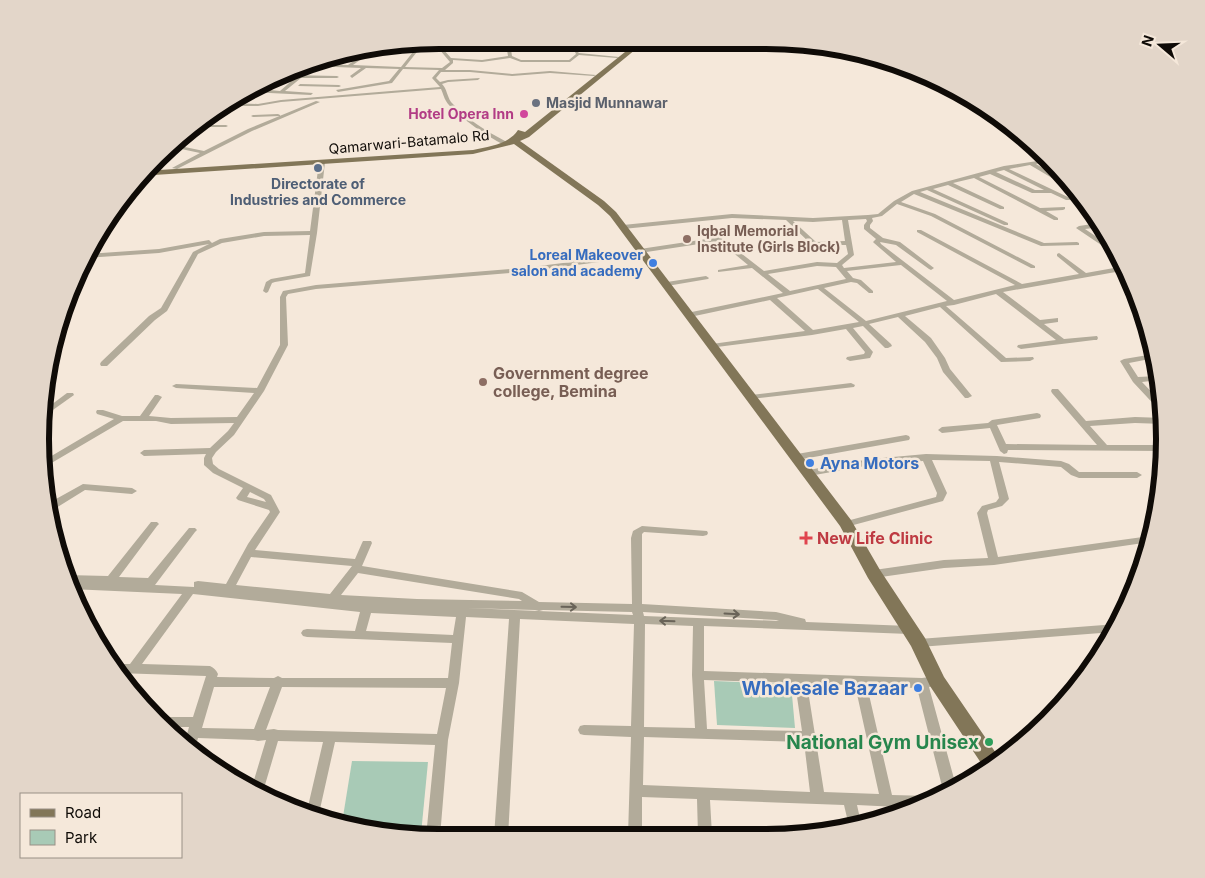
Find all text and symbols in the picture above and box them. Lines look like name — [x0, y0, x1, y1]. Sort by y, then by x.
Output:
north arrow — [1135, 20, 1185, 70]
text: N — [1137, 33, 1157, 48]
place label: Masjid Munnawar — [546, 94, 668, 111]
marker: Masjid Munnawar — [530, 97, 542, 109]
place label: Hotel Opera Inn — [408, 105, 514, 122]
marker: Hotel Opera Inn — [518, 108, 530, 120]
street label: Qamarwari-Batamalo Rd — [328, 126, 490, 157]
marker: Directorate of Industries and Commerce — [312, 162, 324, 174]
place label: Directorate of Industries and Commerce — [230, 175, 406, 208]
place label: Iqbal Memorial Institute (Girls Block) — [697, 222, 841, 255]
marker: Iqbal Memorial Institute (Girls Block) — [681, 233, 693, 245]
place label: Loreal Makeover salon and academy — [511, 246, 644, 279]
marker: Loreal Makeover salon and academy — [647, 257, 659, 269]
place label: Government degree college, Bemina — [493, 363, 649, 401]
marker: Government degree college, Bemina — [477, 376, 489, 388]
place label: Ayna Motors — [820, 453, 919, 473]
marker: Ayna Motors — [804, 457, 816, 469]
place label: New Life Clinic — [817, 528, 933, 548]
marker: New Life Clinic — [799, 531, 813, 545]
one-way arrow — [561, 603, 577, 612]
one-way arrow — [724, 609, 740, 618]
one-way arrow — [659, 617, 675, 626]
place label: Wholesale Bazaar — [741, 677, 908, 700]
marker: Wholesale Bazaar — [912, 682, 924, 694]
place label: National Gym Unisex — [786, 731, 979, 754]
marker: National Gym Unisex — [983, 736, 995, 748]
legend — [20, 793, 182, 858]
text: Road — [65, 803, 101, 822]
text: Park — [65, 828, 98, 847]

